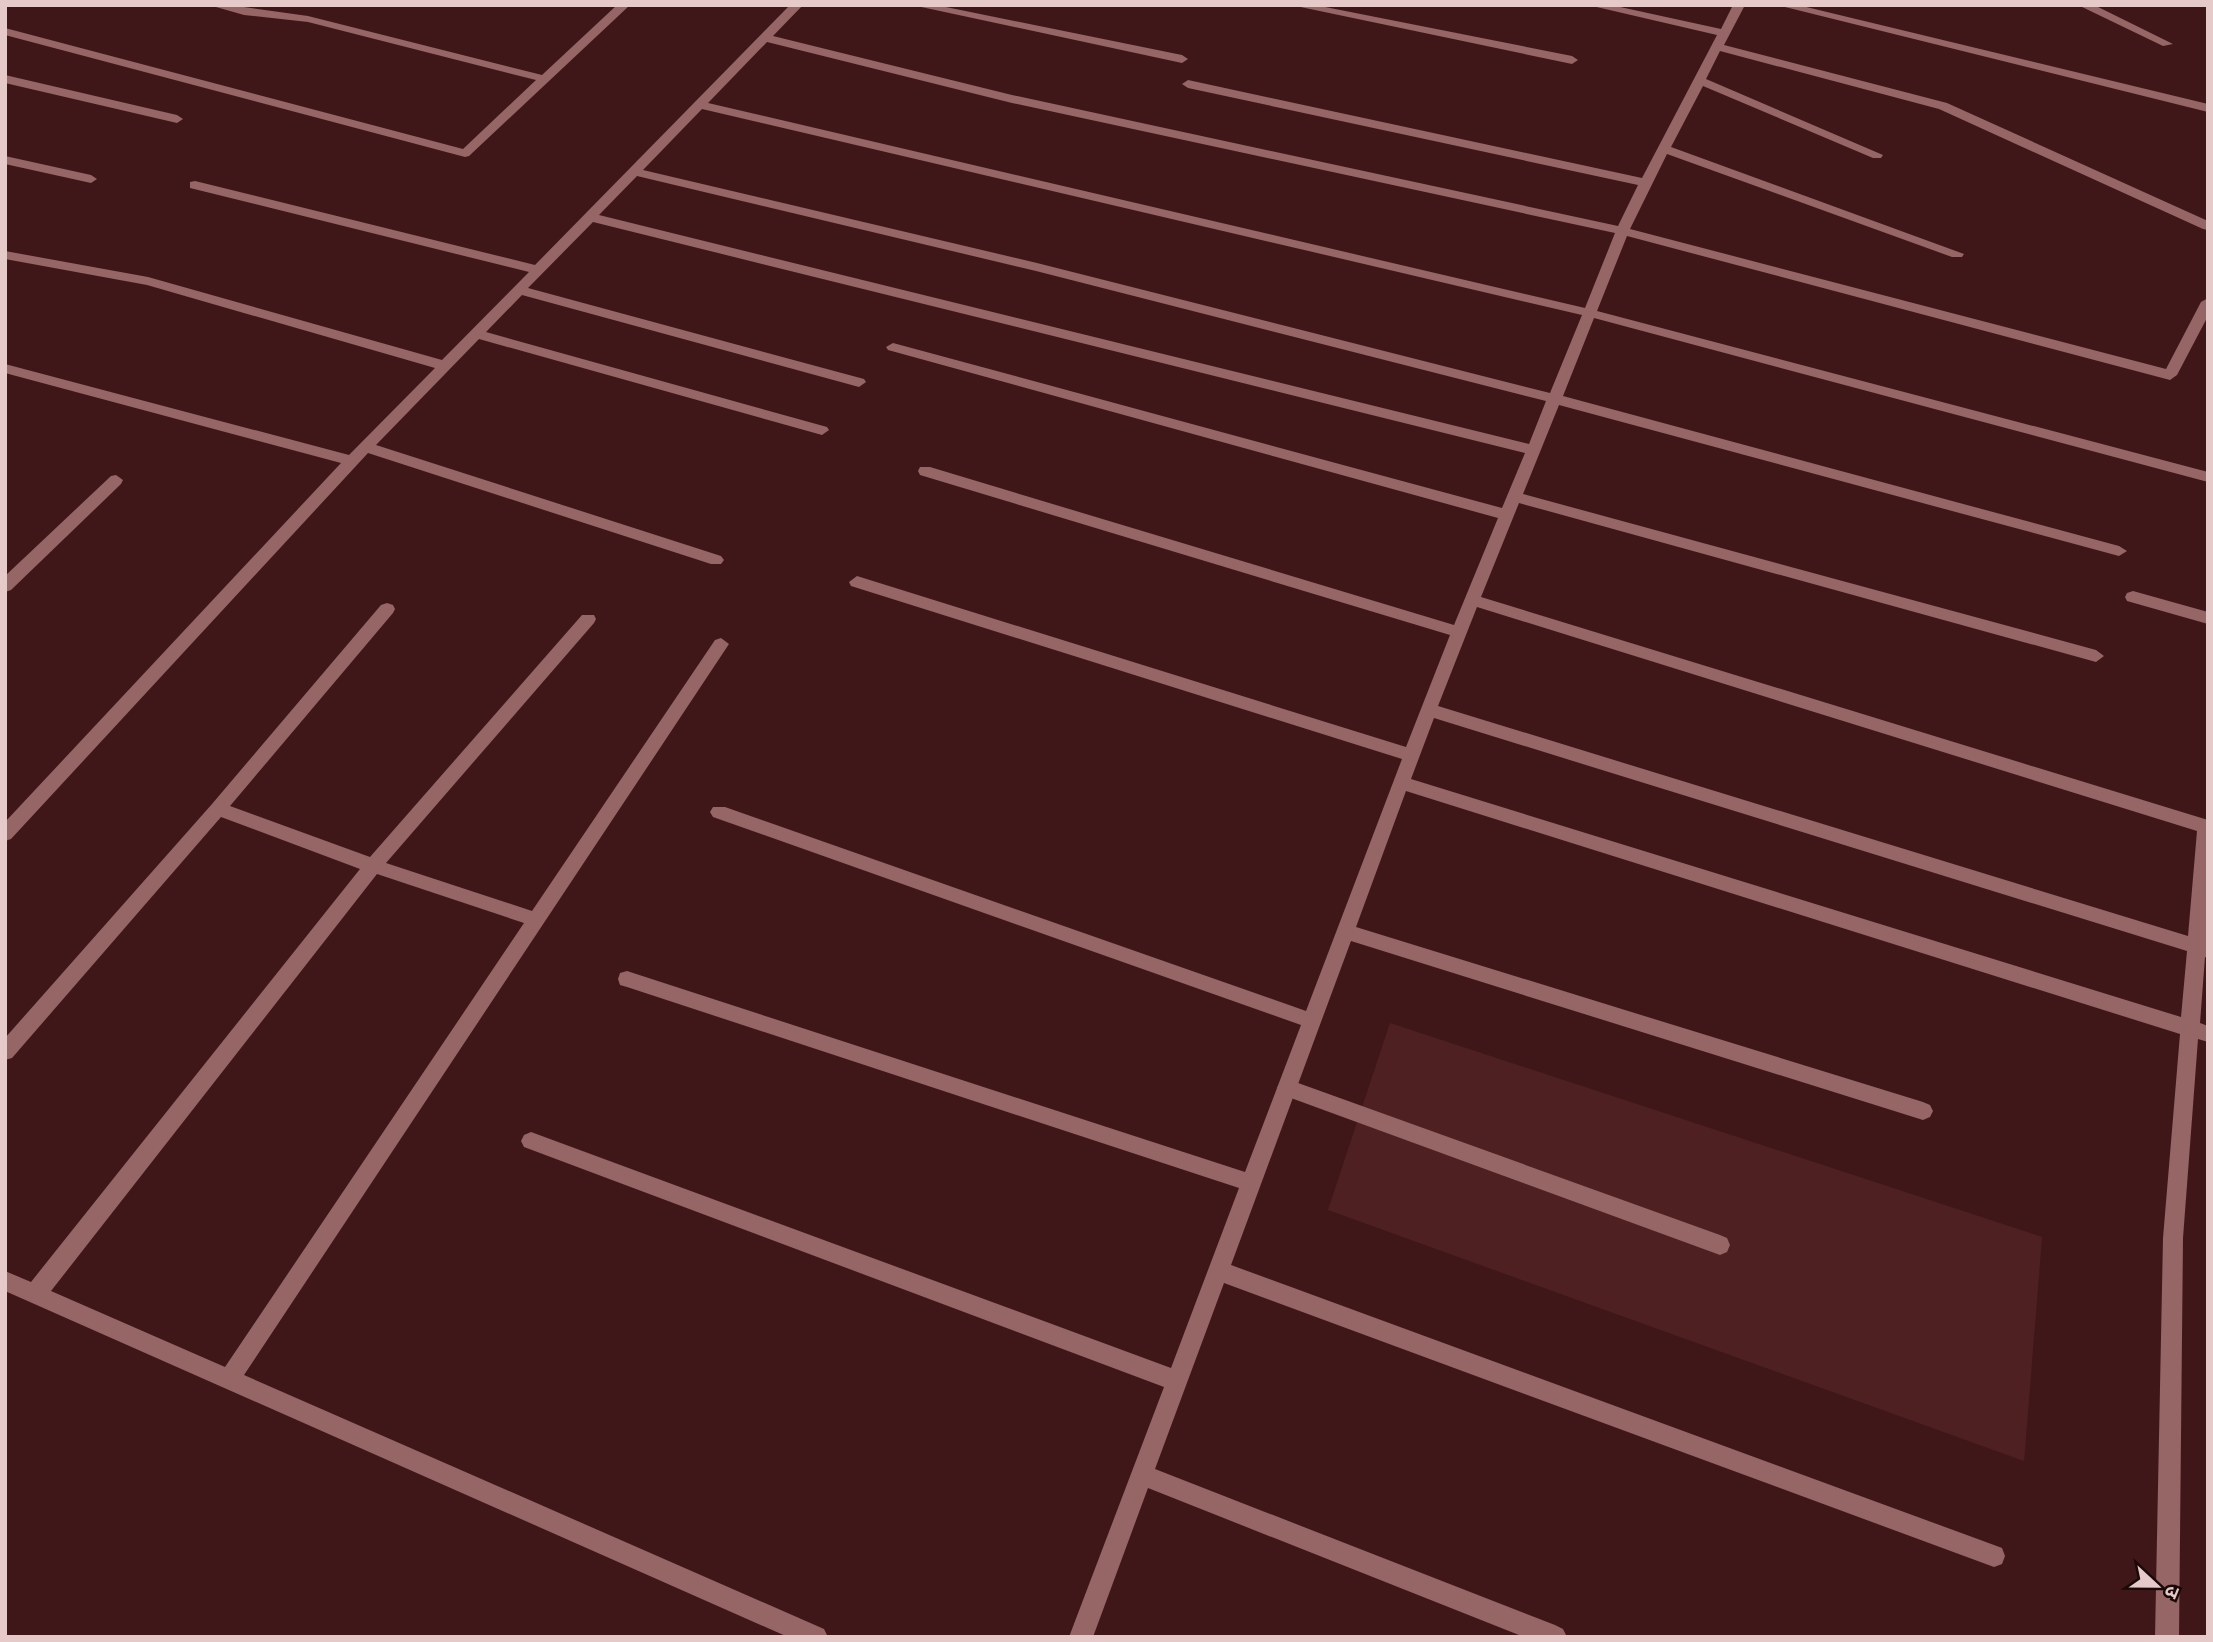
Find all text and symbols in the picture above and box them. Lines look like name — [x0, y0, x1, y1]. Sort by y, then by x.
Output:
north arrow — [2122, 1551, 2192, 1621]
text: उ — [2156, 1582, 2186, 1603]

